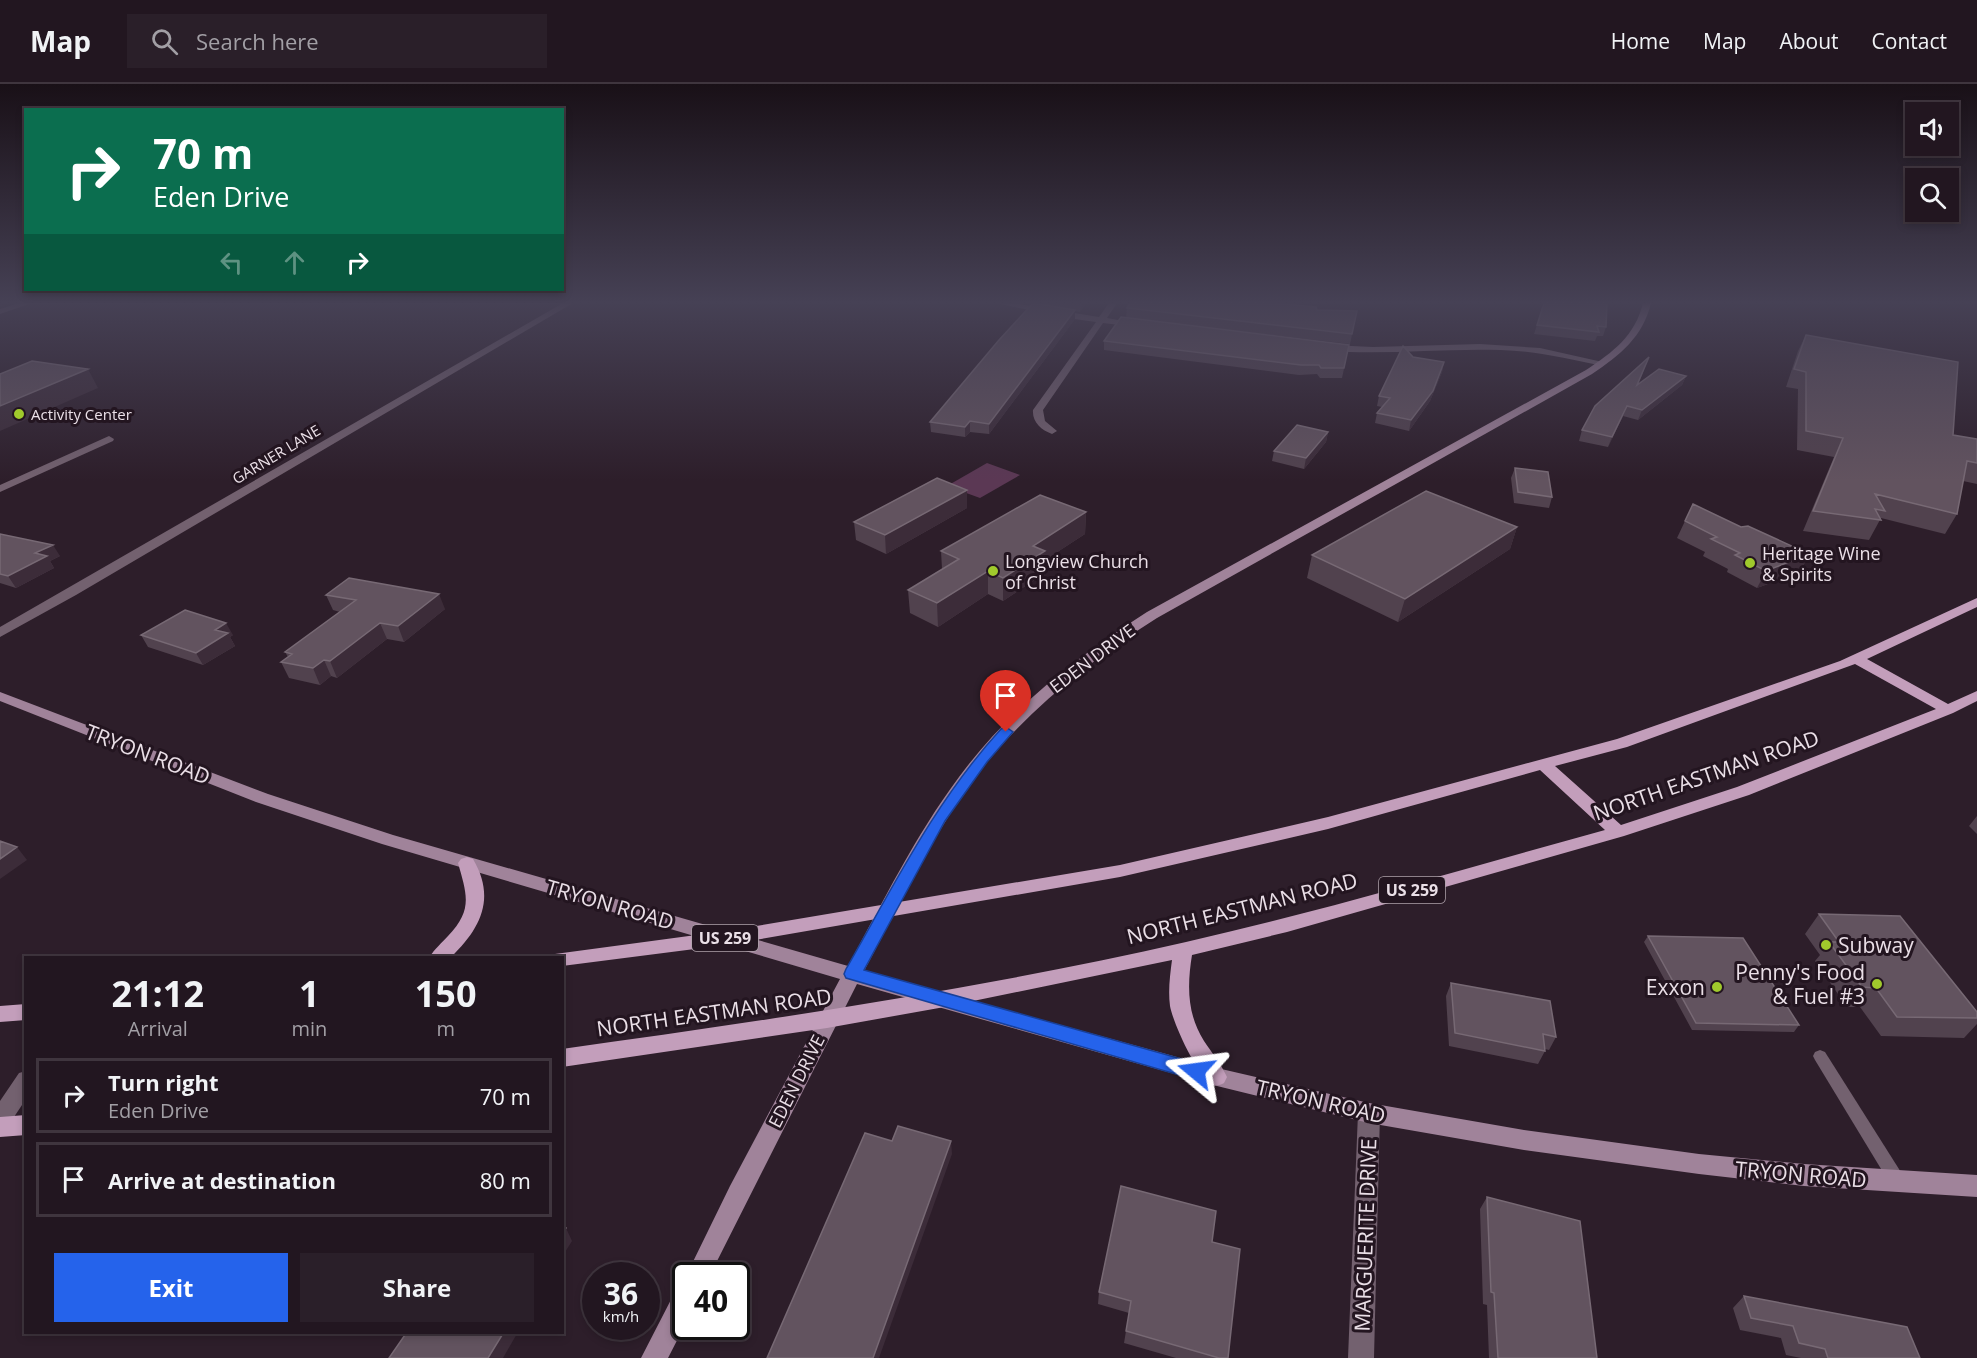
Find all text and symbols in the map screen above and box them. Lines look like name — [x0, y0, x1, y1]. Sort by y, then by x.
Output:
search box — [127, 14, 547, 68]
text: Map — [30, 22, 91, 60]
icon: search — [148, 25, 181, 58]
text: Search here — [196, 26, 319, 56]
text: Home — [1611, 27, 1670, 55]
text: Map — [1703, 27, 1746, 55]
text: About — [1779, 27, 1839, 55]
text: Contact — [1872, 27, 1947, 55]
map controls — [1905, 102, 1959, 222]
button: sound — [1905, 102, 1959, 156]
text: 70 m — [153, 124, 253, 181]
icon: right — [54, 132, 132, 210]
button: search — [1905, 168, 1959, 222]
text: Eden Drive — [153, 178, 289, 215]
icon: left — [215, 246, 248, 279]
icon: ahead — [278, 246, 311, 279]
icon: right — [341, 246, 374, 279]
place label: Activity Center — [31, 404, 132, 424]
marker: Activity Center — [12, 407, 26, 421]
street label: GARNER LANE — [228, 420, 324, 488]
place label: Heritage Wine & Spirits — [1762, 541, 1881, 586]
place label: Longview Church of Christ — [1005, 549, 1149, 594]
marker: Heritage Wine & Spirits — [1743, 556, 1757, 570]
marker: Longview Church of Christ — [986, 564, 1000, 578]
street label: EDEN DRIVE — [1044, 618, 1140, 698]
pin — [980, 670, 1031, 732]
icon: arrive — [989, 679, 1022, 712]
street label: TRYON ROAD — [82, 717, 214, 791]
street label: NORTH EASTMAN ROAD — [1589, 723, 1823, 827]
street label: NORTH EASTMAN ROAD — [1124, 866, 1360, 950]
street label: TRYON ROAD — [543, 872, 677, 936]
road number: US 259 — [1379, 877, 1445, 903]
road number: US 259 — [692, 925, 758, 951]
place label: Subway — [1838, 931, 1914, 959]
marker: Subway — [1819, 938, 1833, 952]
place label: Penny's Food & Fuel #3 — [1735, 958, 1865, 1010]
text: 21:12 — [111, 969, 204, 1018]
text: 1 — [299, 969, 320, 1018]
text: 150 — [415, 969, 477, 1018]
place label: Exxon — [1646, 973, 1705, 1001]
marker: Penny's Food & Fuel #3 — [1870, 977, 1884, 991]
marker: Exxon — [1710, 980, 1724, 994]
street label: NORTH EASTMAN ROAD — [595, 982, 833, 1042]
text: Arrival — [128, 1015, 188, 1042]
text: min — [291, 1015, 327, 1042]
text: m — [436, 1015, 455, 1042]
street label: EDEN DRIVE — [762, 1030, 830, 1132]
position arrow — [1164, 1039, 1228, 1103]
text: Turn right — [108, 1067, 219, 1097]
street label: TRYON ROAD — [1254, 1073, 1388, 1129]
icon: right — [57, 1079, 90, 1112]
text: 70 m — [480, 1081, 531, 1111]
text: Eden Drive — [108, 1097, 209, 1124]
street label: MARGUERITE DRIVE — [1348, 1138, 1382, 1332]
street label: TRYON ROAD — [1734, 1154, 1868, 1194]
icon: arrive — [57, 1163, 90, 1196]
text: Arrive at destination — [108, 1165, 336, 1195]
text: 80 m — [480, 1165, 531, 1195]
button: Exit — [54, 1253, 288, 1322]
button: Share — [300, 1253, 534, 1322]
speed limit sign: 40 — [672, 1262, 750, 1340]
text: 36 — [604, 1273, 638, 1314]
text: km/h — [603, 1306, 639, 1326]

